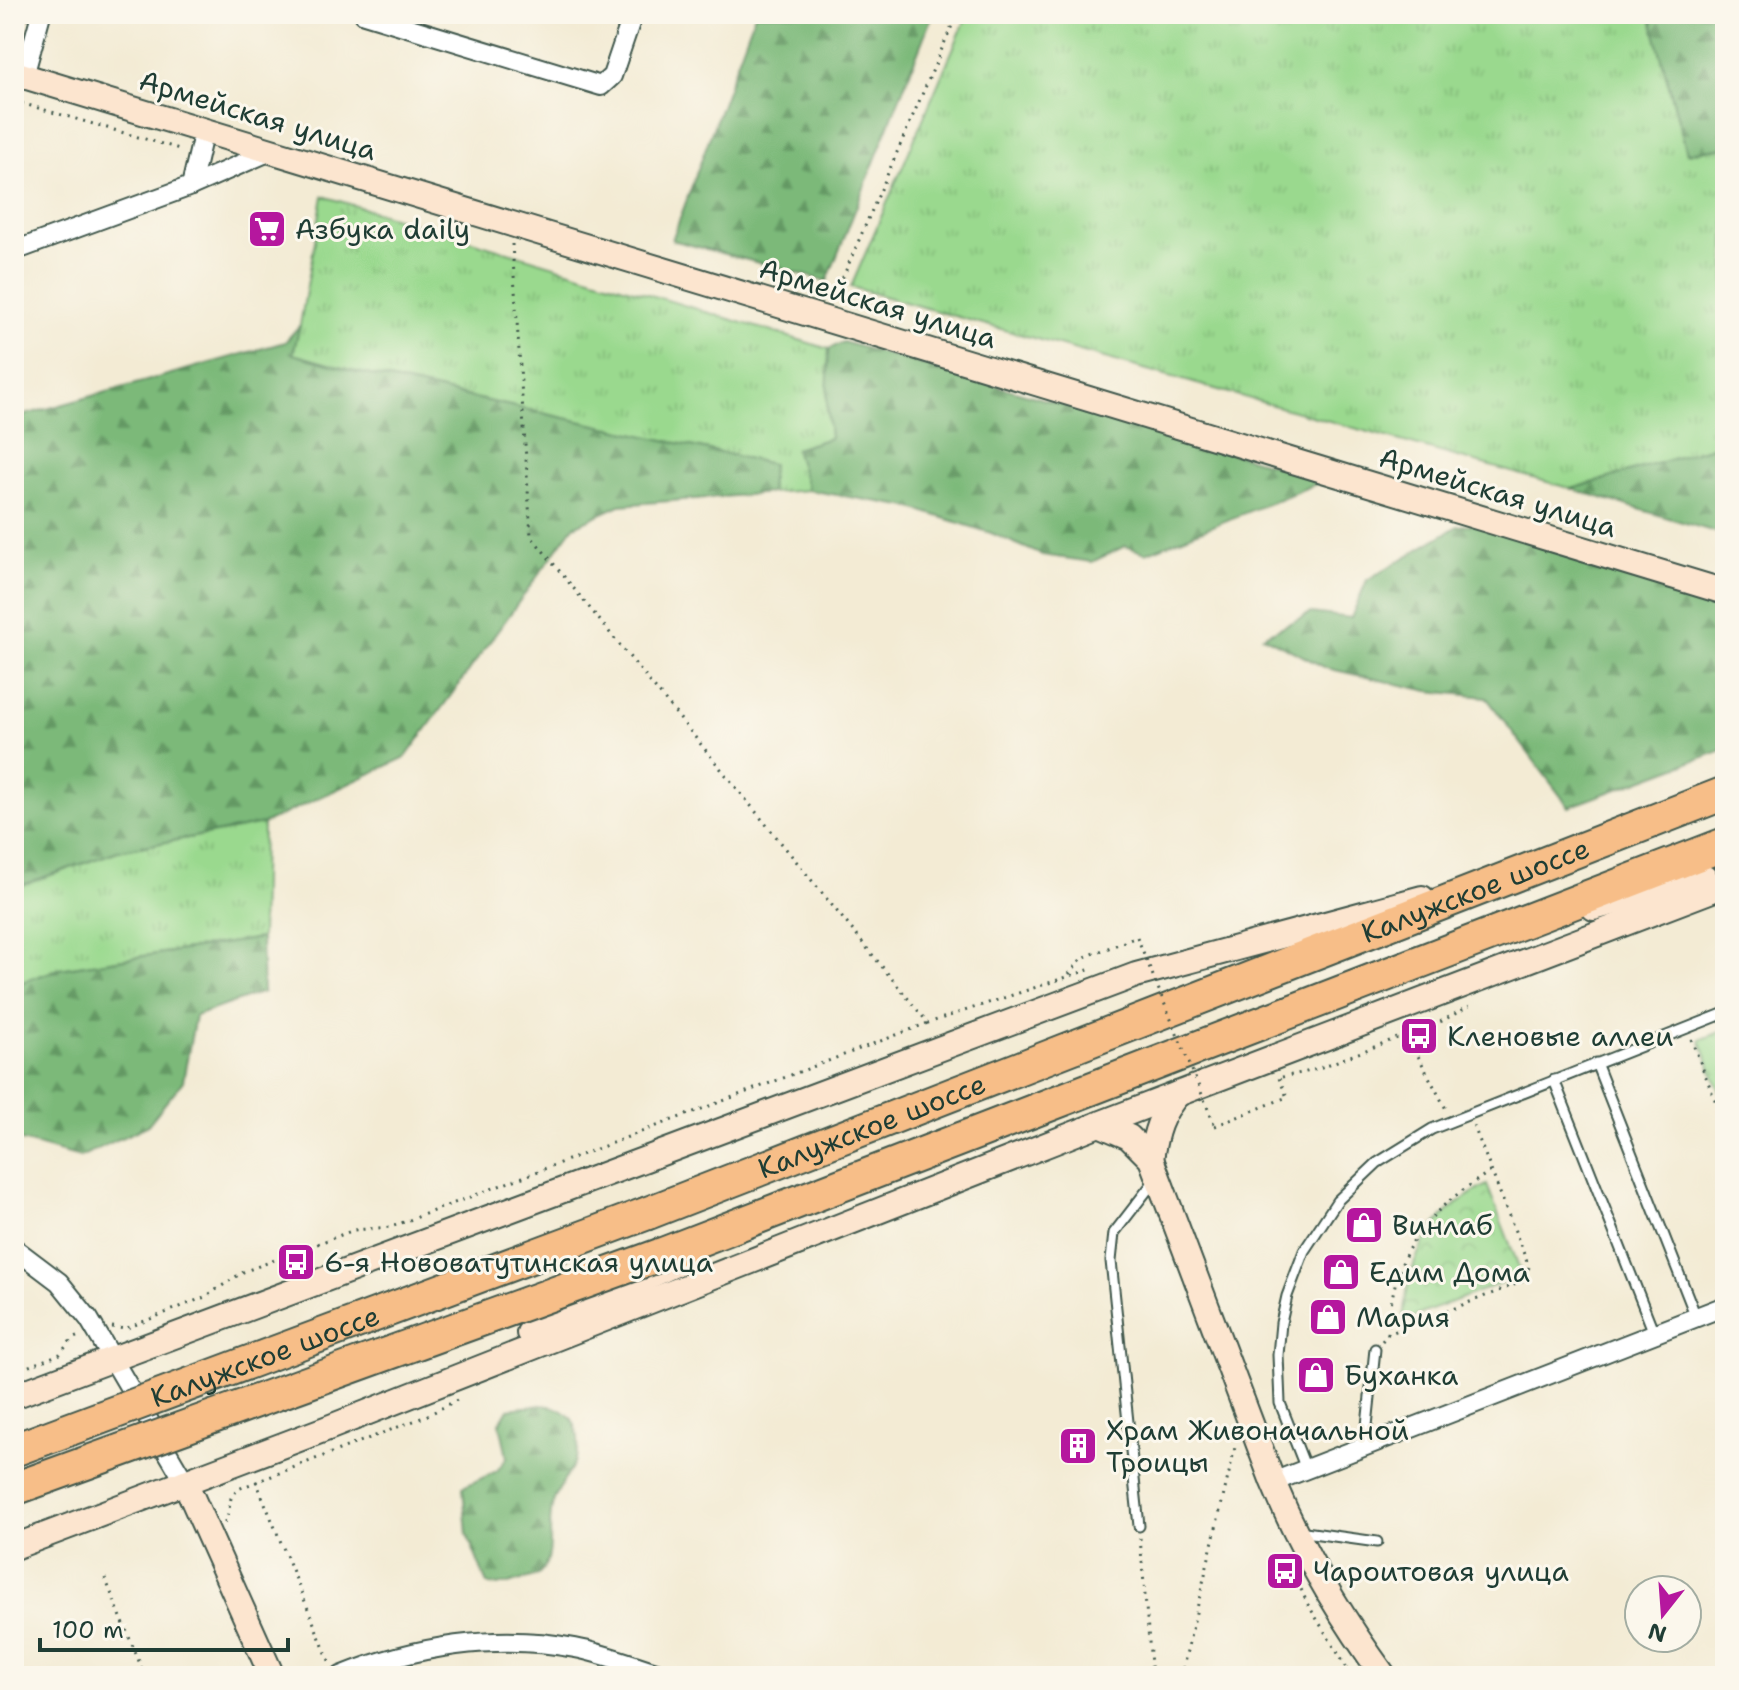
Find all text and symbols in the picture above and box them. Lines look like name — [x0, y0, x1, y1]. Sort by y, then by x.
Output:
street label: Армейская улица — [135, 61, 381, 169]
supermarket icon: Азбука daily — [246, 208, 288, 250]
place label: Азбука daily — [295, 210, 470, 248]
street label: Армейская улица — [755, 249, 1001, 357]
street label: Армейская улица — [1375, 438, 1621, 546]
street label: Калужское шоссе — [1356, 829, 1595, 952]
bus stop icon: Кленовые аллеи — [1398, 1015, 1440, 1057]
place label: Кленовые аллеи — [1447, 1017, 1674, 1055]
street label: Калужское шоссе — [752, 1064, 991, 1187]
shop icon: Винлаб — [1343, 1204, 1385, 1246]
place label: Винлаб — [1392, 1206, 1493, 1244]
bus stop icon: 6-я Нововатутинская улица — [275, 1241, 317, 1283]
place label: 6-я Нововатутинская улица — [324, 1243, 713, 1281]
shop icon: Едим Дома — [1320, 1251, 1362, 1293]
place label: Едим Дома — [1369, 1253, 1530, 1291]
street label: Калужское шоссе — [145, 1296, 385, 1416]
shop icon: Мария — [1307, 1296, 1349, 1338]
place label: Мария — [1356, 1298, 1450, 1336]
shop icon: Буханка — [1295, 1354, 1337, 1396]
place label: Буханка — [1344, 1356, 1459, 1394]
place label: Храм Живоначальной Троицы — [1106, 1411, 1409, 1481]
building icon: Храм Живоначальной Троицы — [1057, 1425, 1099, 1467]
bus stop icon: Чароитовая улица — [1264, 1550, 1306, 1592]
place label: Чароитовая улица — [1313, 1552, 1569, 1590]
north arrow — [1623, 1574, 1703, 1654]
scale bar — [40, 1602, 288, 1652]
text: 100 m — [52, 1614, 124, 1646]
text: N — [1645, 1616, 1670, 1649]

